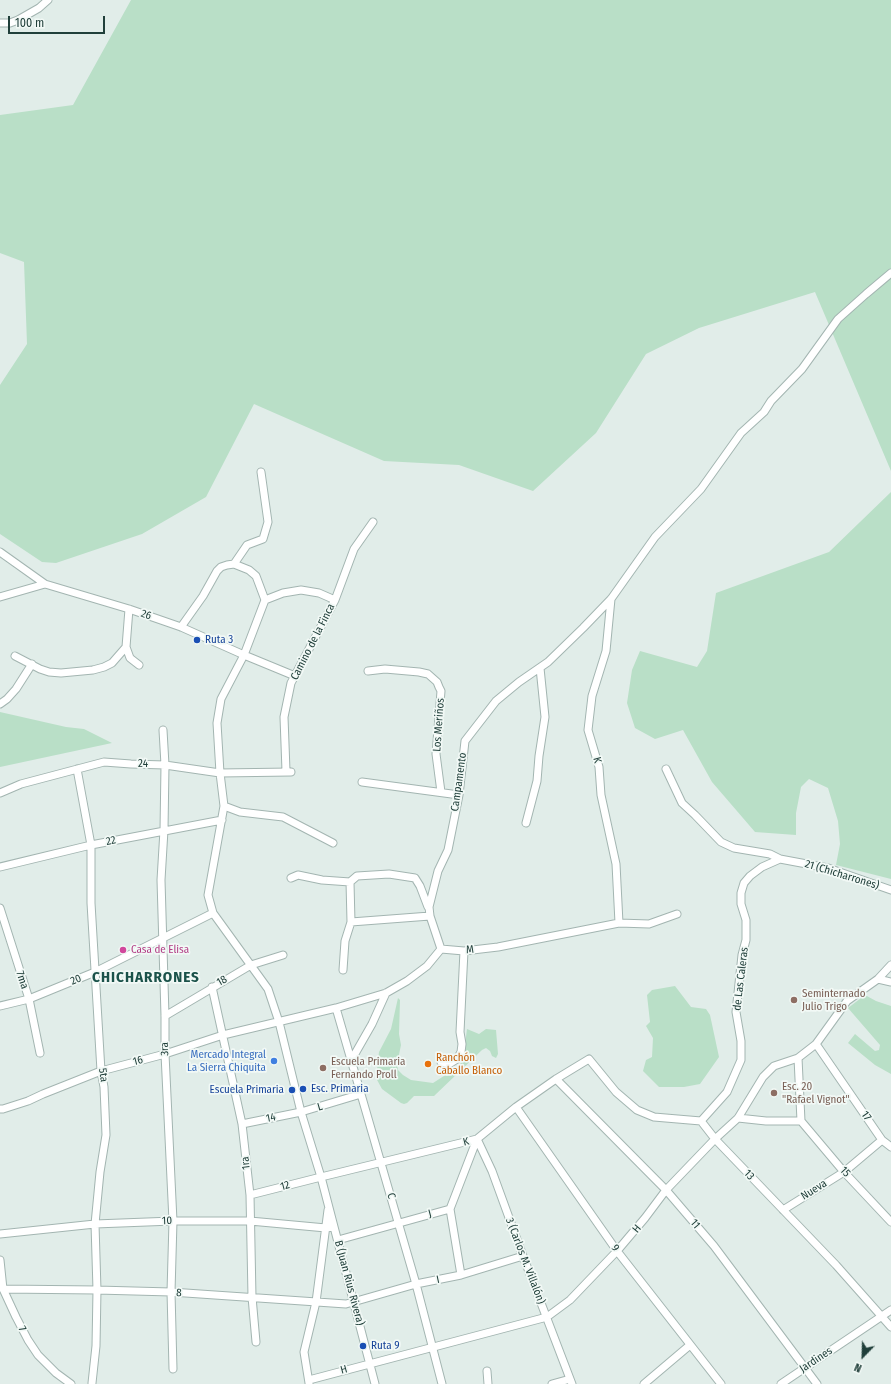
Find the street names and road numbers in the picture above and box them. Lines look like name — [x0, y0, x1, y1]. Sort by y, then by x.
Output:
street label: Camino de la Finca — [288, 602, 338, 682]
street label: 26 — [139, 607, 153, 623]
street label: Los Meriños — [431, 698, 447, 752]
street label: Campamento — [448, 752, 470, 812]
street label: K — [590, 755, 604, 765]
street label: 24 — [138, 757, 148, 771]
street label: 22 — [105, 834, 117, 848]
street label: 21 (Chicharrones) — [803, 857, 881, 893]
street label: M — [466, 943, 474, 957]
street label: de Las Caleras — [731, 947, 751, 1011]
street label: 7ma — [13, 969, 31, 991]
street label: 20 — [69, 972, 83, 988]
street label: 18 — [214, 973, 230, 989]
street label: 3ra — [158, 1042, 172, 1056]
street label: 16 — [132, 1053, 144, 1069]
street label: 5ta — [96, 1067, 110, 1083]
street label: L — [316, 1100, 324, 1114]
street label: 17 — [858, 1109, 874, 1123]
street label: 14 — [265, 1111, 277, 1125]
street label: K — [462, 1135, 470, 1149]
street label: 1ra — [239, 1156, 253, 1170]
street label: 15 — [837, 1164, 853, 1180]
street label: 13 — [741, 1167, 757, 1183]
street label: Nueva — [799, 1177, 829, 1203]
street label: 12 — [279, 1178, 291, 1194]
street label: C — [384, 1192, 398, 1200]
street label: J — [427, 1207, 433, 1221]
street label: 10 — [162, 1214, 172, 1228]
street label: 3 (Carlos M. Villalón) — [502, 1216, 548, 1306]
street label: 11 — [687, 1217, 703, 1231]
street label: H — [630, 1222, 644, 1236]
street label: B (Juan Rius Rivera) — [331, 1239, 367, 1327]
street label: 9 — [608, 1242, 622, 1254]
street label: I — [435, 1273, 441, 1287]
street label: 8 — [176, 1286, 182, 1300]
street label: 7 — [15, 1324, 29, 1334]
street label: Jardines — [797, 1344, 835, 1376]
street label: H — [339, 1363, 349, 1377]

